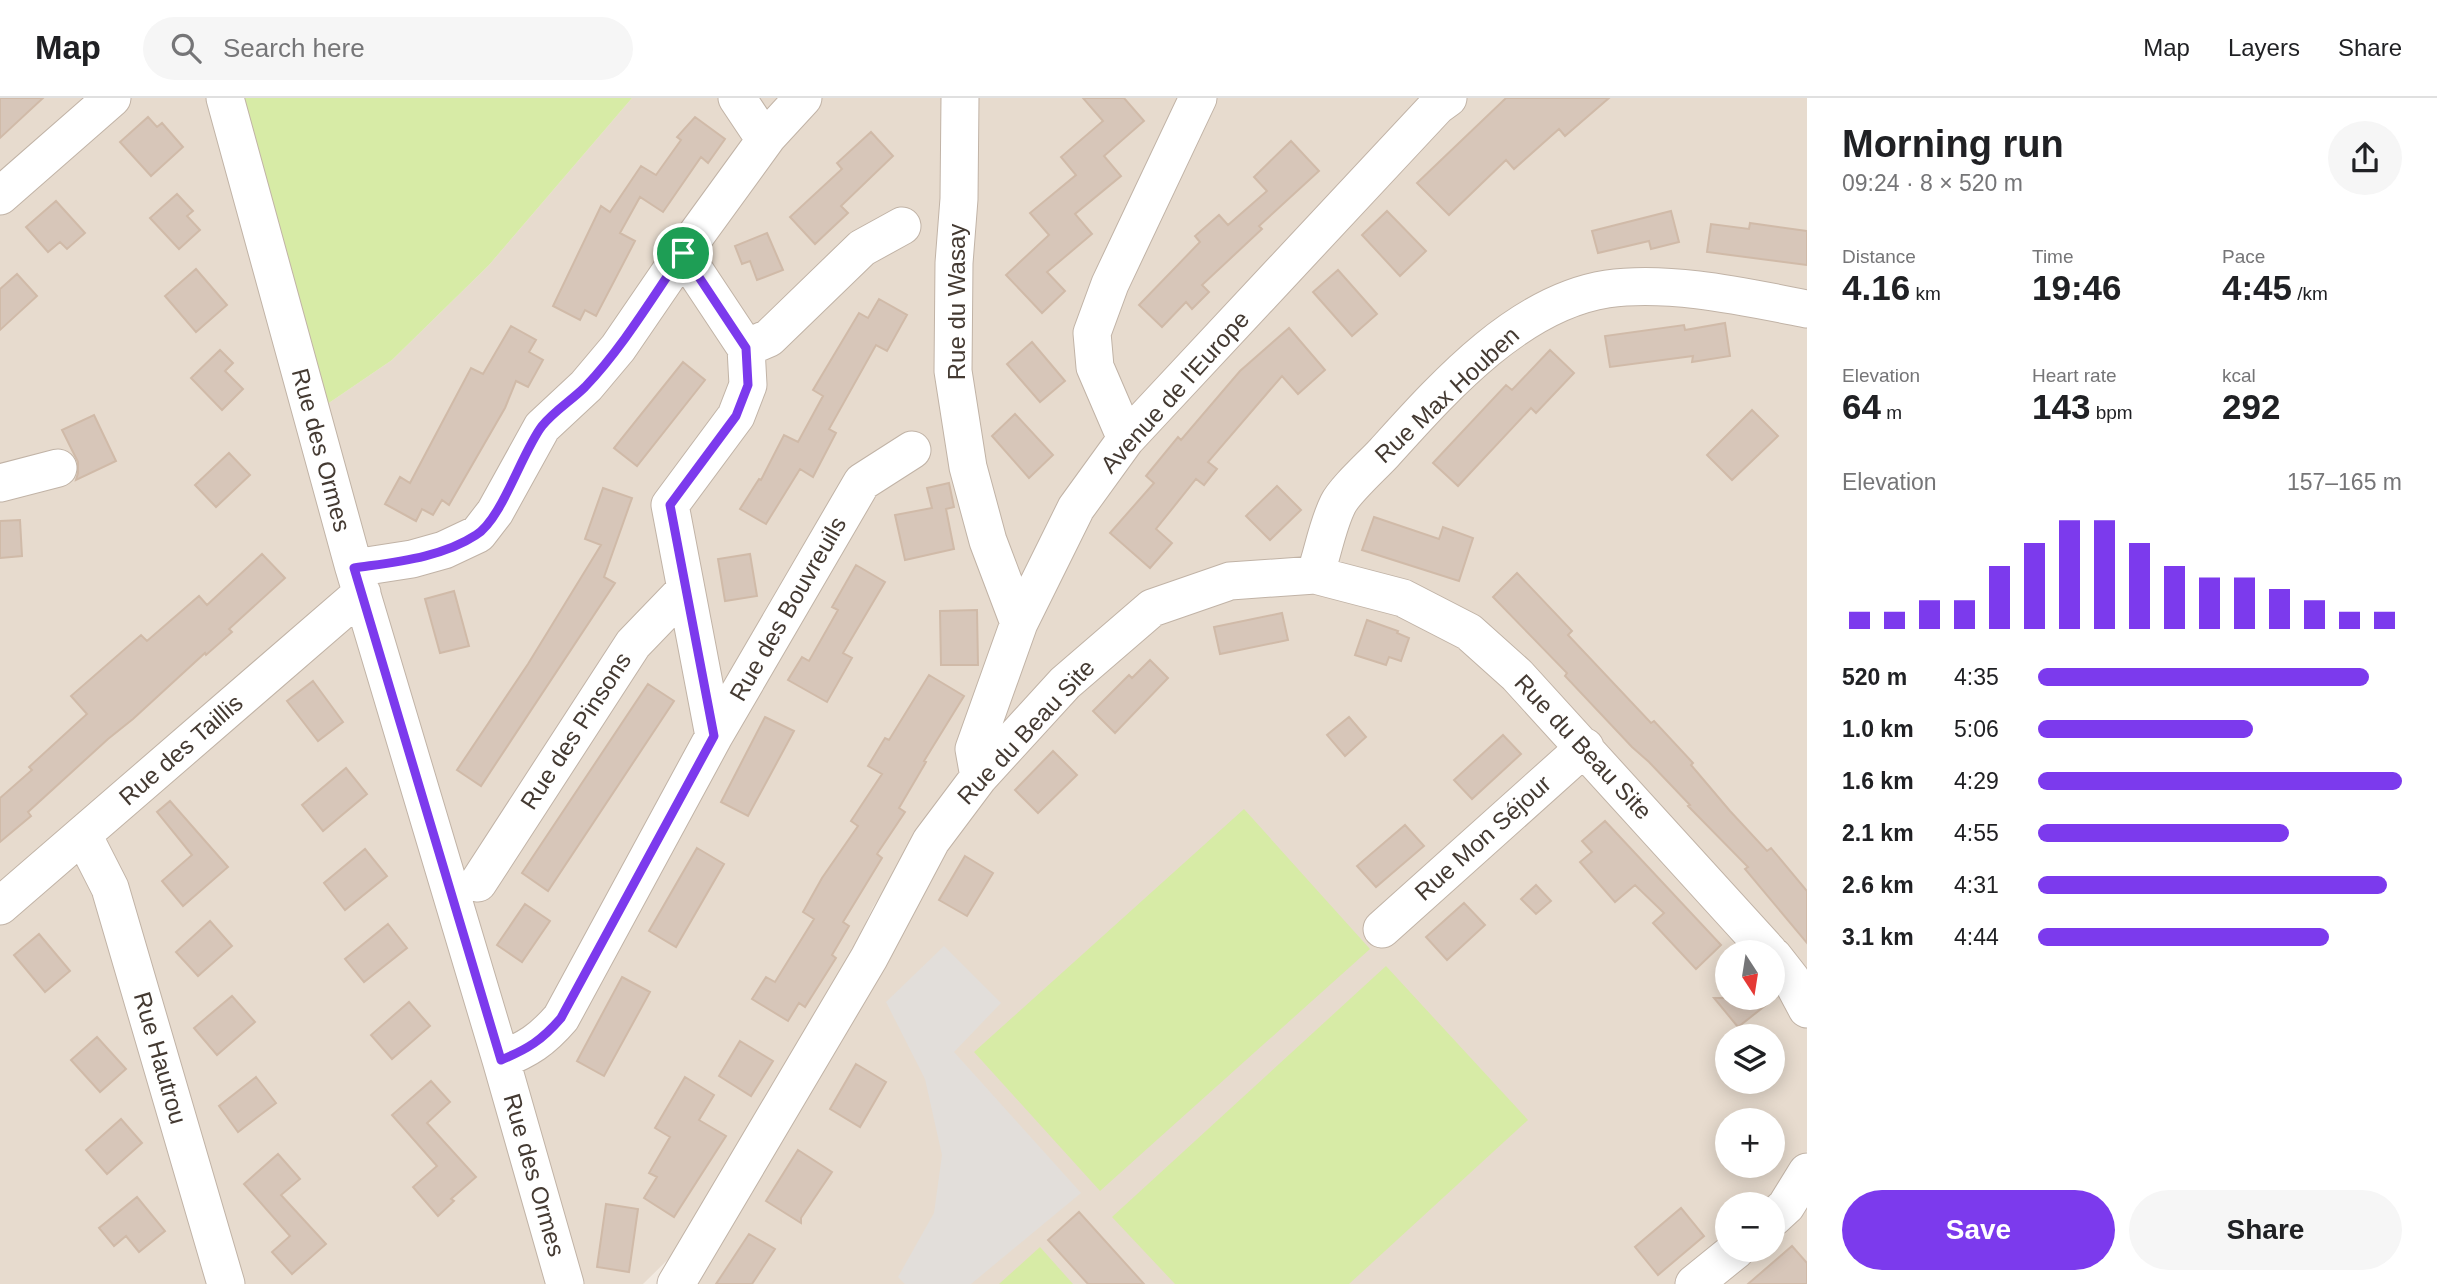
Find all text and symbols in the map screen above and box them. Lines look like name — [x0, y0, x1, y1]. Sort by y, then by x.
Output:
search box — [143, 17, 633, 80]
text: Map — [35, 29, 101, 66]
icon: search — [167, 29, 205, 67]
text: Search here — [223, 33, 365, 63]
text: Map — [2143, 34, 2190, 61]
text: Layers — [2228, 34, 2300, 61]
text: Share — [2338, 34, 2402, 61]
button: share — [2328, 121, 2402, 195]
text: Morning run — [1842, 123, 2064, 165]
text: 09:24 · 8 × 520 m — [1842, 170, 2023, 196]
pin — [653, 223, 713, 283]
street label: Rue du Wasay — [943, 224, 970, 380]
icon: arrive — [664, 234, 702, 272]
text: Distance — [1842, 246, 1916, 267]
text: Time — [2032, 246, 2074, 267]
text: Pace — [2222, 246, 2265, 267]
text: 4.16 — [1842, 268, 1910, 307]
text: 19:46 — [2032, 268, 2122, 307]
text: 4:45 — [2222, 268, 2292, 307]
text: km — [1910, 283, 1941, 304]
text: /km — [2292, 283, 2328, 304]
street label: Avenue de l'Europe — [1095, 305, 1254, 478]
street label: Rue Max Houben — [1369, 321, 1524, 468]
street label: Rue des Ormes — [287, 365, 356, 535]
text: Elevation — [1842, 365, 1920, 386]
text: Heart rate — [2032, 365, 2116, 386]
text: kcal — [2222, 365, 2256, 386]
text: 64 — [1842, 387, 1881, 426]
text: 143 — [2032, 387, 2090, 426]
text: 292 — [2222, 387, 2280, 426]
text: m — [1881, 402, 1902, 423]
text: bpm — [2090, 402, 2133, 423]
text: Elevation — [1842, 469, 1937, 495]
text: 157–165 m — [2287, 469, 2402, 495]
street label: Rue des Bouvreuils — [724, 512, 851, 706]
street label: Rue des Pinsons — [515, 647, 636, 814]
street label: Rue du Beau Site — [952, 654, 1100, 810]
text: 520 m — [1842, 664, 1907, 690]
text: 4:35 — [1954, 664, 1999, 690]
street label: Rue du Beau Site — [1509, 669, 1657, 825]
street label: Rue des Taillis — [114, 689, 248, 810]
text: 1.0 km — [1842, 716, 1914, 742]
text: 5:06 — [1954, 716, 1999, 742]
text: 1.6 km — [1842, 768, 1914, 794]
text: 4:29 — [1954, 768, 1999, 794]
street label: Rue Mon Séjour — [1409, 770, 1556, 906]
text: 2.1 km — [1842, 820, 1914, 846]
text: 4:55 — [1954, 820, 1999, 846]
text: 2.6 km — [1842, 872, 1914, 898]
text: 4:31 — [1954, 872, 1999, 898]
text: 3.1 km — [1842, 924, 1914, 950]
text: 4:44 — [1954, 924, 1999, 950]
north arrow — [1715, 940, 1785, 1010]
map controls — [1715, 940, 1785, 1262]
street label: Rue Hautrou — [129, 989, 192, 1127]
button: layers — [1715, 1024, 1785, 1094]
street label: Rue des Ormes — [498, 1090, 571, 1259]
button: + — [1715, 1108, 1785, 1178]
button: Save — [1842, 1190, 2115, 1270]
button: Share — [2129, 1190, 2402, 1270]
button: − — [1715, 1192, 1785, 1262]

